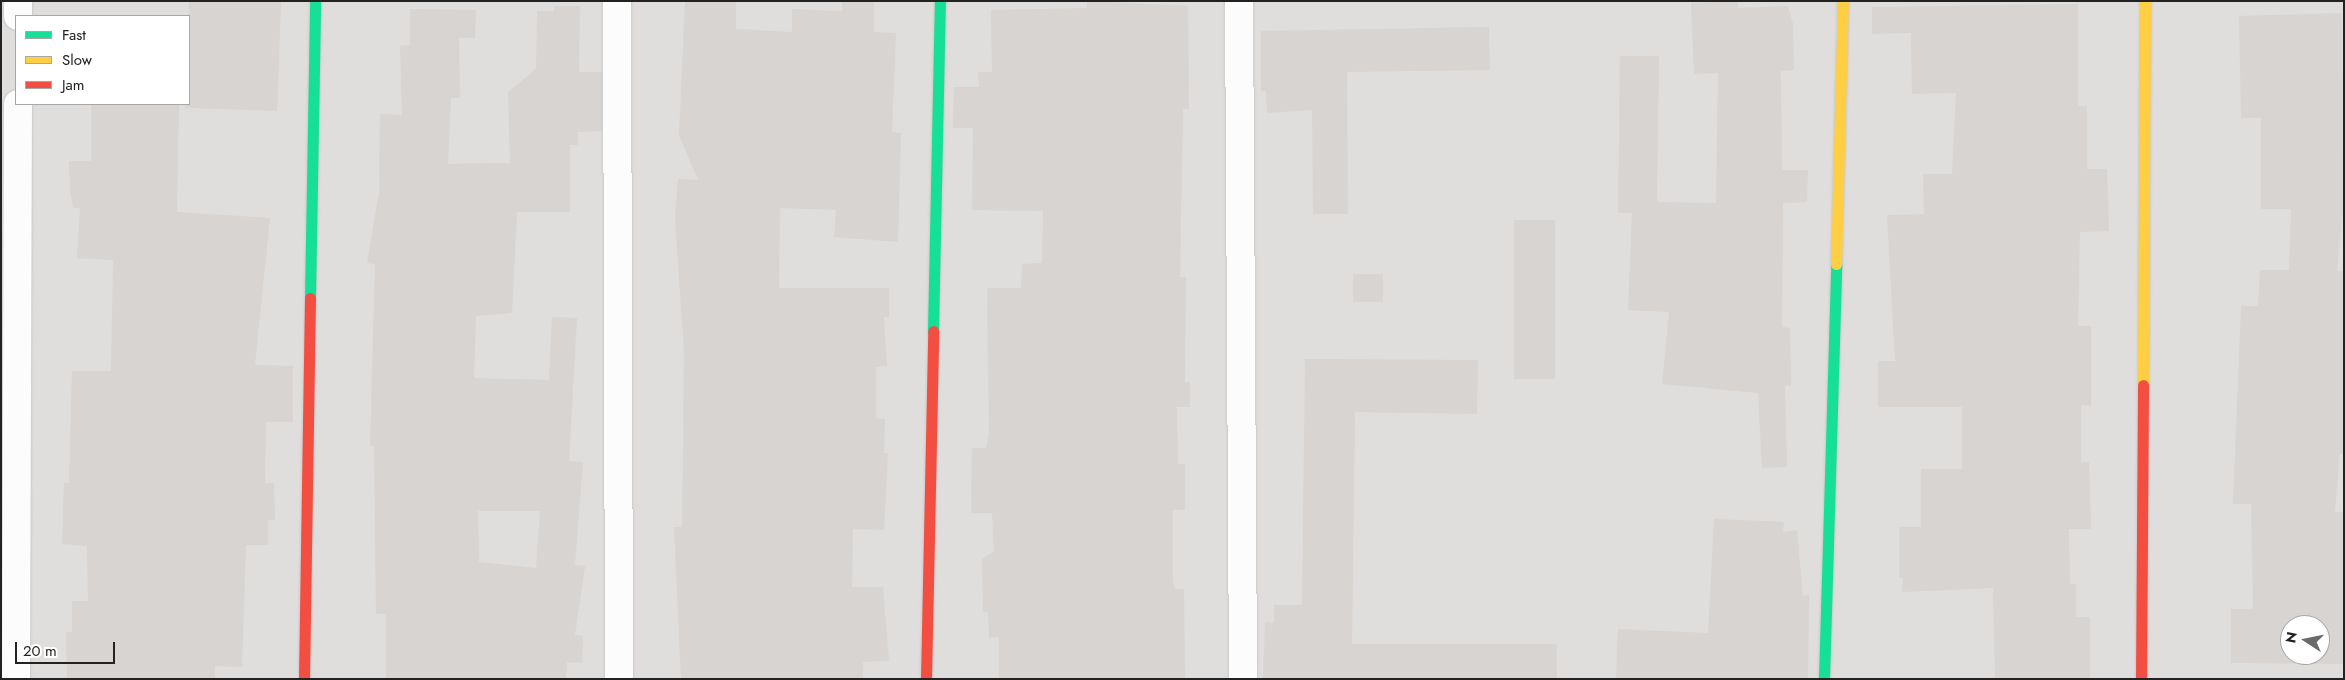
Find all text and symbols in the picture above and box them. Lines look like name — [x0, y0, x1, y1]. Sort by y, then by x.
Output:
legend — [15, 15, 190, 105]
text: Fast — [62, 24, 86, 46]
text: Slow — [62, 49, 92, 71]
text: Jam — [62, 74, 85, 96]
north arrow — [2280, 615, 2330, 665]
text: N — [2280, 630, 2302, 645]
scale bar — [18, 632, 118, 664]
text: 20 m — [23, 640, 57, 662]

